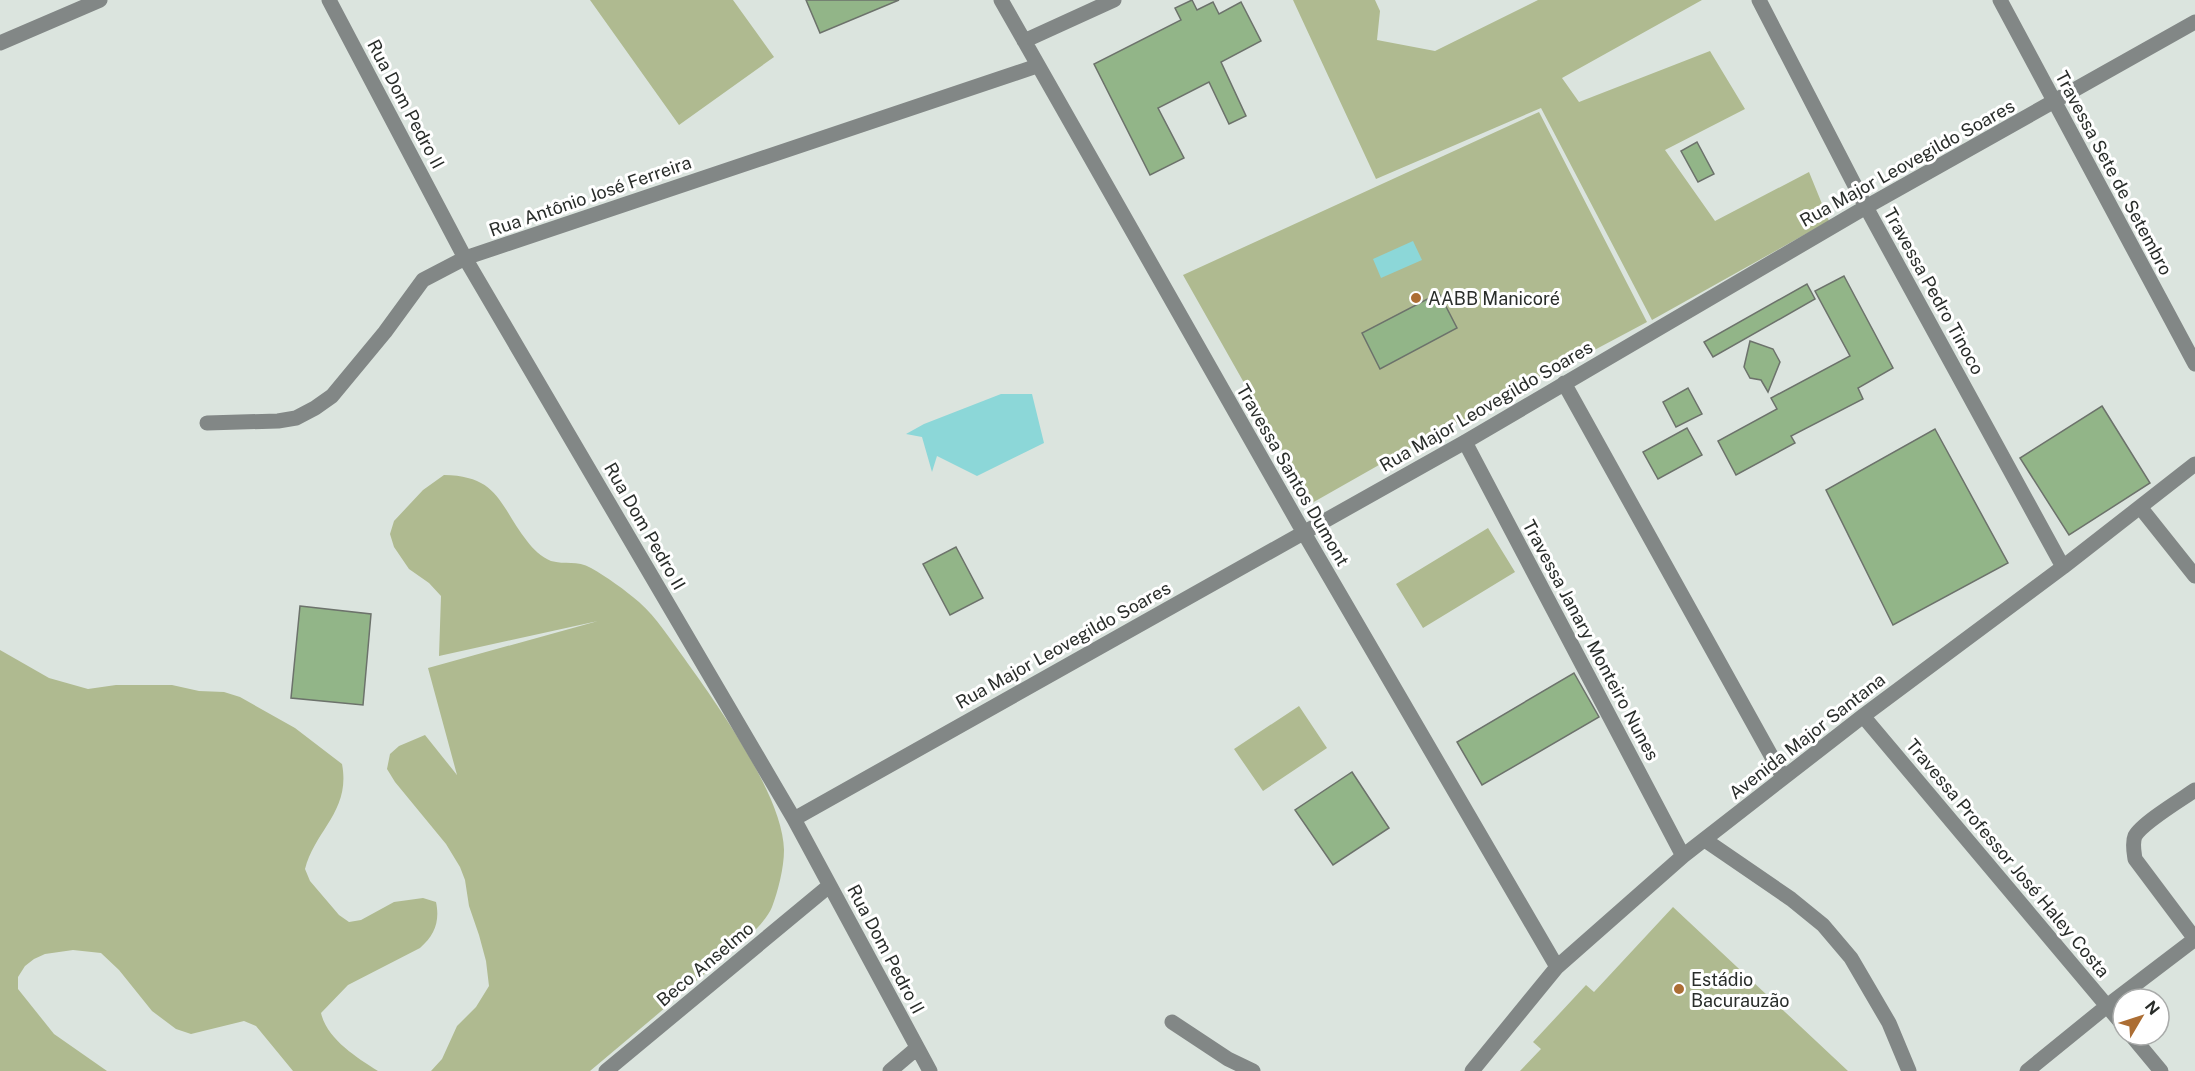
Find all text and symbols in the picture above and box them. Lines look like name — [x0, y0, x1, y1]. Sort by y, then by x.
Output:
street label: Rua Dom Pedro II — [363, 36, 449, 172]
street label: Travessa Sete de Setembro — [2051, 67, 2177, 279]
street label: Rua Major Leovegildo Soares — [1796, 95, 2018, 231]
street label: Rua Antônio José Ferreira — [486, 151, 694, 241]
street label: Travessa Pedro Tinoco — [1879, 204, 1989, 378]
place label: AABB Manicoré — [1428, 288, 1560, 309]
marker: AABB Manicoré — [1409, 291, 1423, 305]
street label: Rua Major Leovegildo Soares — [1376, 336, 1596, 476]
street label: Travessa Santos Dumont — [1232, 381, 1354, 569]
street label: Rua Dom Pedro II — [600, 459, 690, 593]
street label: Travessa Janary Monteiro Nunes — [1519, 516, 1663, 764]
street label: Rua Major Leovegildo Soares — [952, 577, 1174, 713]
street label: Avenida Major Santana — [1725, 669, 1889, 803]
street label: Travessa Professor José Haley Costa — [1902, 735, 2114, 981]
street label: Rua Dom Pedro II — [843, 881, 929, 1017]
street label: Beco Anselmo — [652, 917, 758, 1011]
place label: Estádio Bacurauzão — [1691, 969, 1789, 1011]
marker: Estádio Bacurauzão — [1672, 982, 1686, 996]
north arrow — [2111, 987, 2171, 1047]
text: N — [2141, 997, 2164, 1019]

